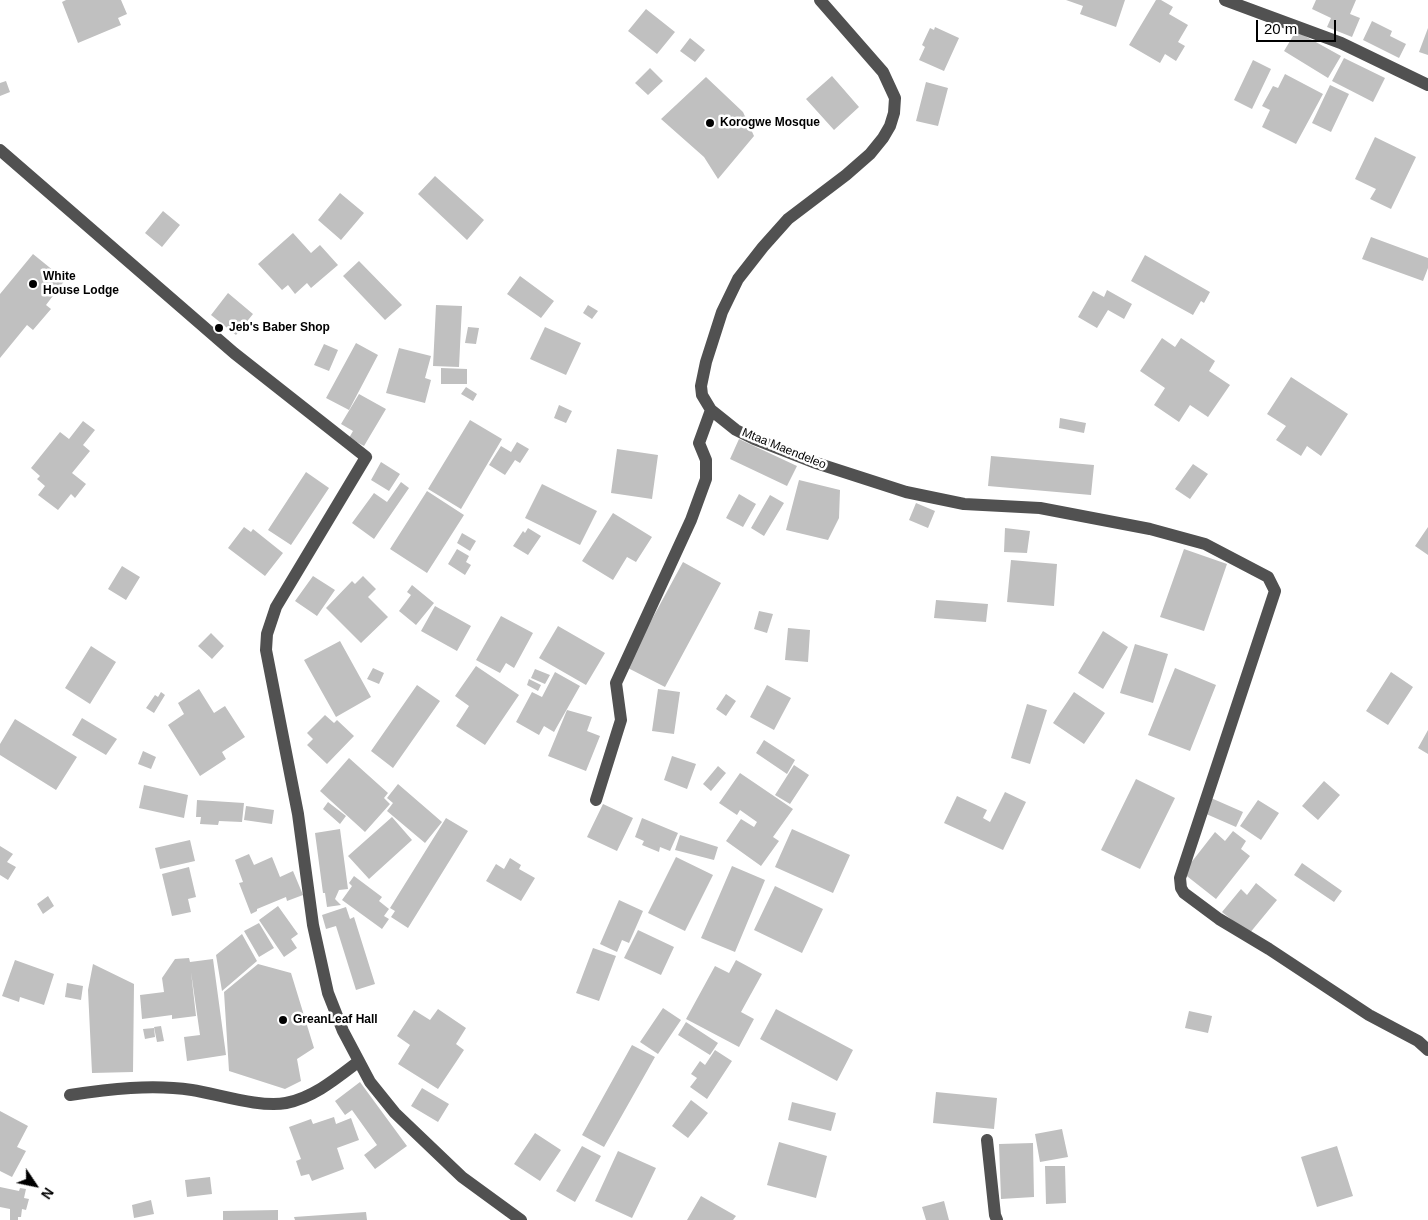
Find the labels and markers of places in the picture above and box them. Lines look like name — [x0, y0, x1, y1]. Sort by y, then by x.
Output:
place label: Korogwe Mosque — [720, 116, 820, 130]
marker: Korogwe Mosque — [704, 117, 716, 129]
place label: White House Lodge — [43, 270, 119, 298]
marker: White House Lodge — [27, 278, 39, 290]
place label: Jeb's Baber Shop — [229, 321, 330, 335]
marker: Jeb's Baber Shop — [213, 322, 225, 334]
place label: GreanLeaf Hall — [293, 1013, 378, 1027]
marker: GreanLeaf Hall — [277, 1014, 289, 1026]

